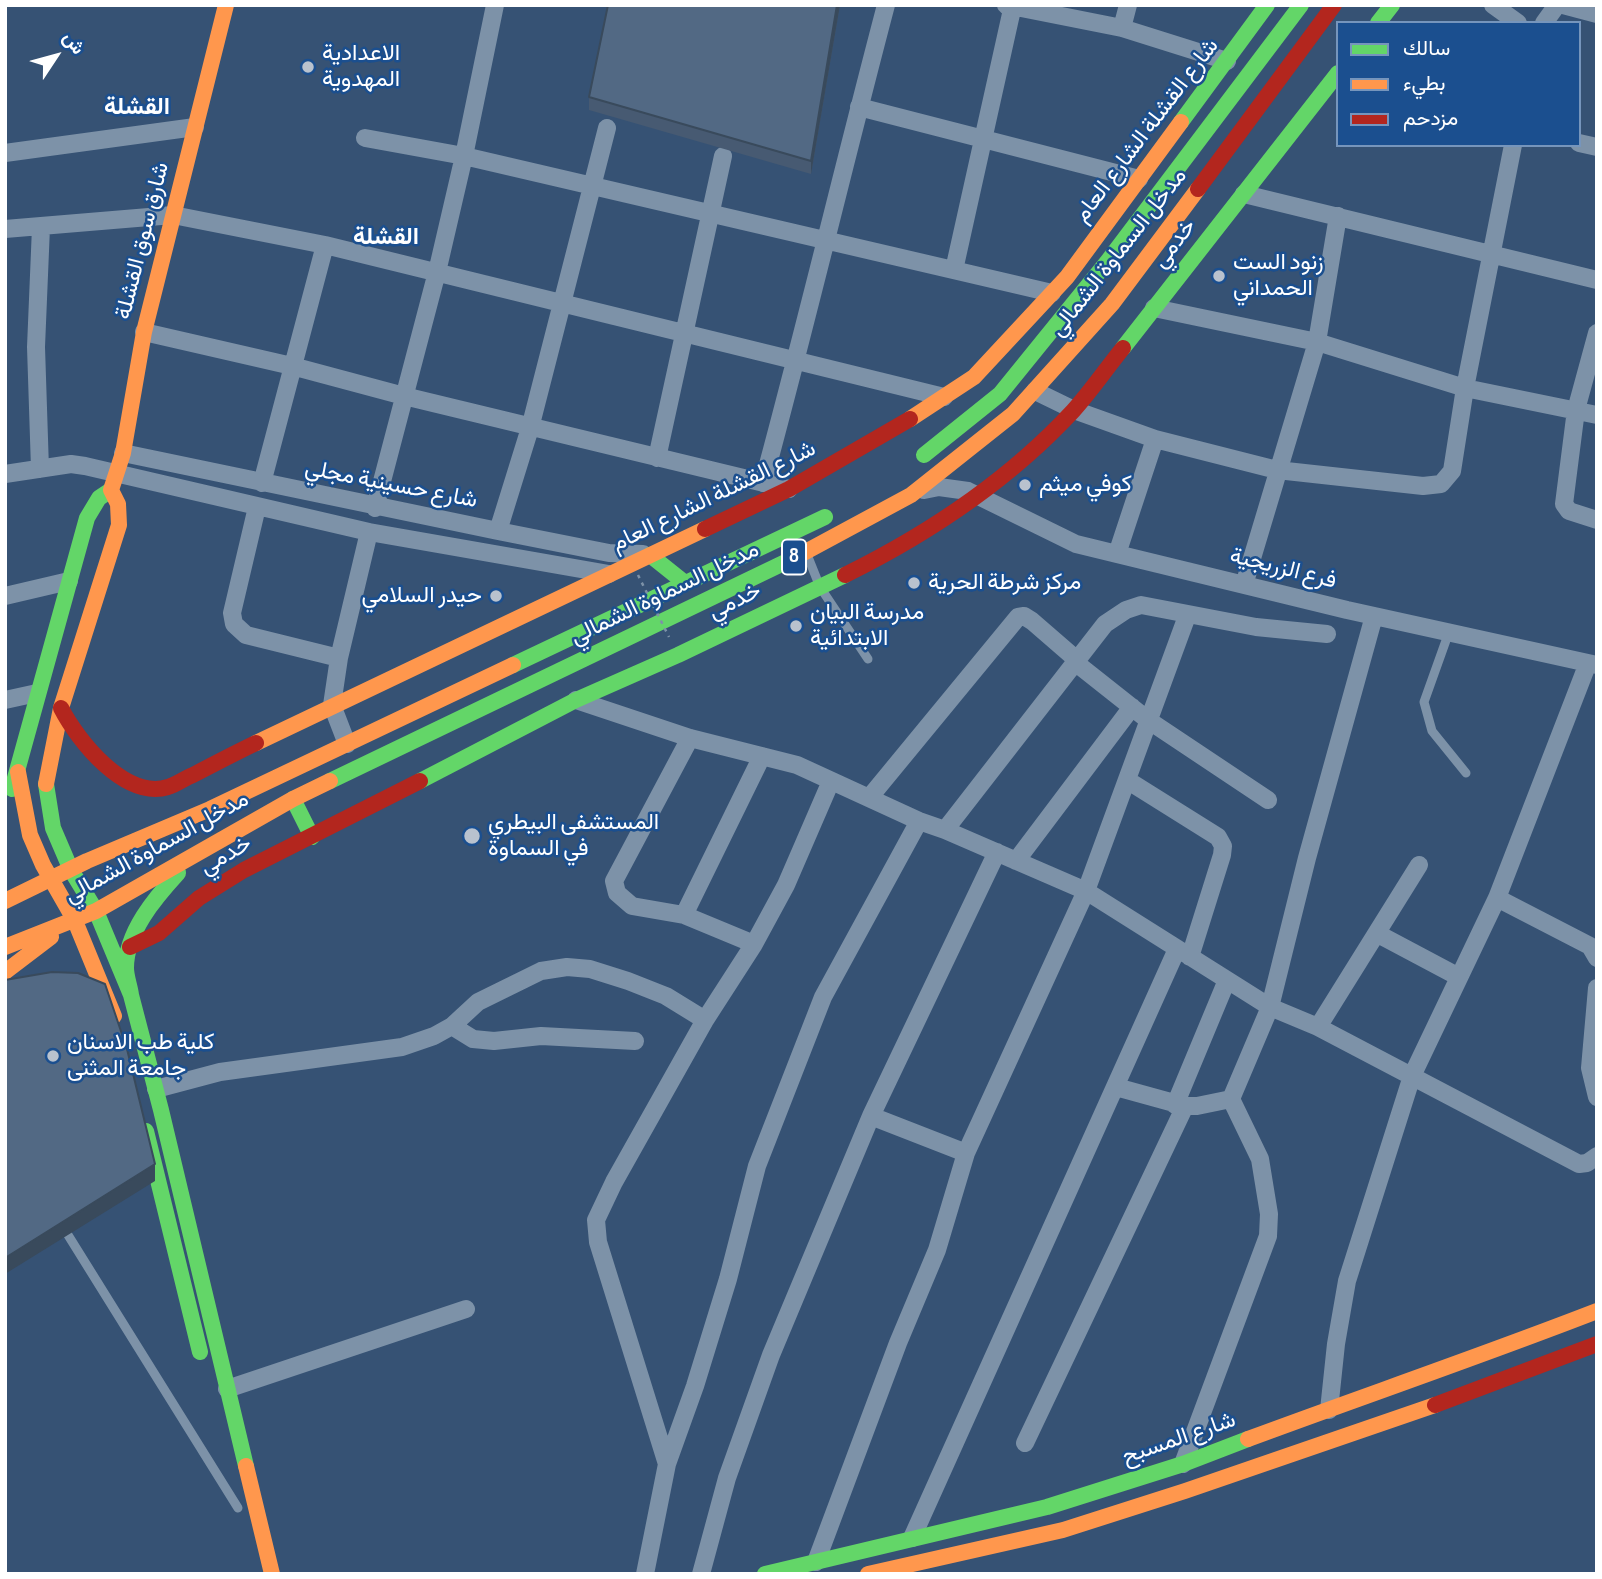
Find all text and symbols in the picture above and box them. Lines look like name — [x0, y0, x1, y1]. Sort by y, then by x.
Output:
north arrow — [21, 21, 91, 91]
legend — [1336, 21, 1581, 147]
text: ش — [57, 27, 89, 59]
street label: شارع القشلة الشارع العام — [1069, 33, 1225, 229]
text: سالك — [1403, 36, 1450, 61]
place label: الاعدادية المهدوية — [322, 40, 400, 94]
marker: الاعدادية المهدوية — [300, 59, 316, 75]
text: بطيء — [1403, 71, 1446, 96]
district label: القشلة — [104, 94, 170, 122]
text: مزدحم — [1403, 106, 1458, 131]
street label: شارق سوق القشلة — [110, 160, 176, 322]
street label: مدخل السماوة الشمالي — [1045, 163, 1193, 343]
street label: خدمي — [1147, 214, 1203, 274]
district label: القشلة — [353, 224, 419, 252]
place label: زنود الست الحمداني — [1233, 249, 1324, 303]
marker: زنود الست الحمداني — [1211, 268, 1227, 284]
street label: شارع القشلة الشارع العام — [607, 436, 821, 558]
street label: شارع حسينية مجلي — [303, 455, 479, 515]
place label: كوفي ميثم — [1039, 471, 1132, 499]
marker: كوفي ميثم — [1017, 477, 1033, 493]
street label: مدخل السماوة الشمالي — [566, 536, 764, 652]
road number: 8 — [782, 540, 806, 574]
street label: فرع الزريجية — [1227, 542, 1339, 596]
place label: مركز شرطة الحرية — [928, 569, 1081, 597]
marker: مركز شرطة الحرية — [906, 575, 922, 591]
street label: خدمي — [704, 577, 766, 627]
place label: حيدر السلامي — [362, 582, 482, 610]
marker: حيدر السلامي — [488, 588, 504, 604]
place label: مدرسة البيان الابتدائية — [810, 599, 924, 653]
marker: مدرسة البيان الابتدائية — [788, 618, 804, 634]
street label: مدخل السماوة الشمالي — [60, 786, 254, 910]
place label: المستشفى البيطري في السماوة — [488, 809, 659, 863]
marker: المستشفى البيطري في السماوة — [462, 826, 482, 846]
street label: خدمي — [195, 830, 257, 882]
place label: كلية طب الاسنان جامعة المثنى — [67, 1029, 214, 1083]
marker: كلية طب الاسنان جامعة المثنى — [45, 1048, 61, 1064]
street label: شارع المسبح — [1119, 1407, 1239, 1471]

